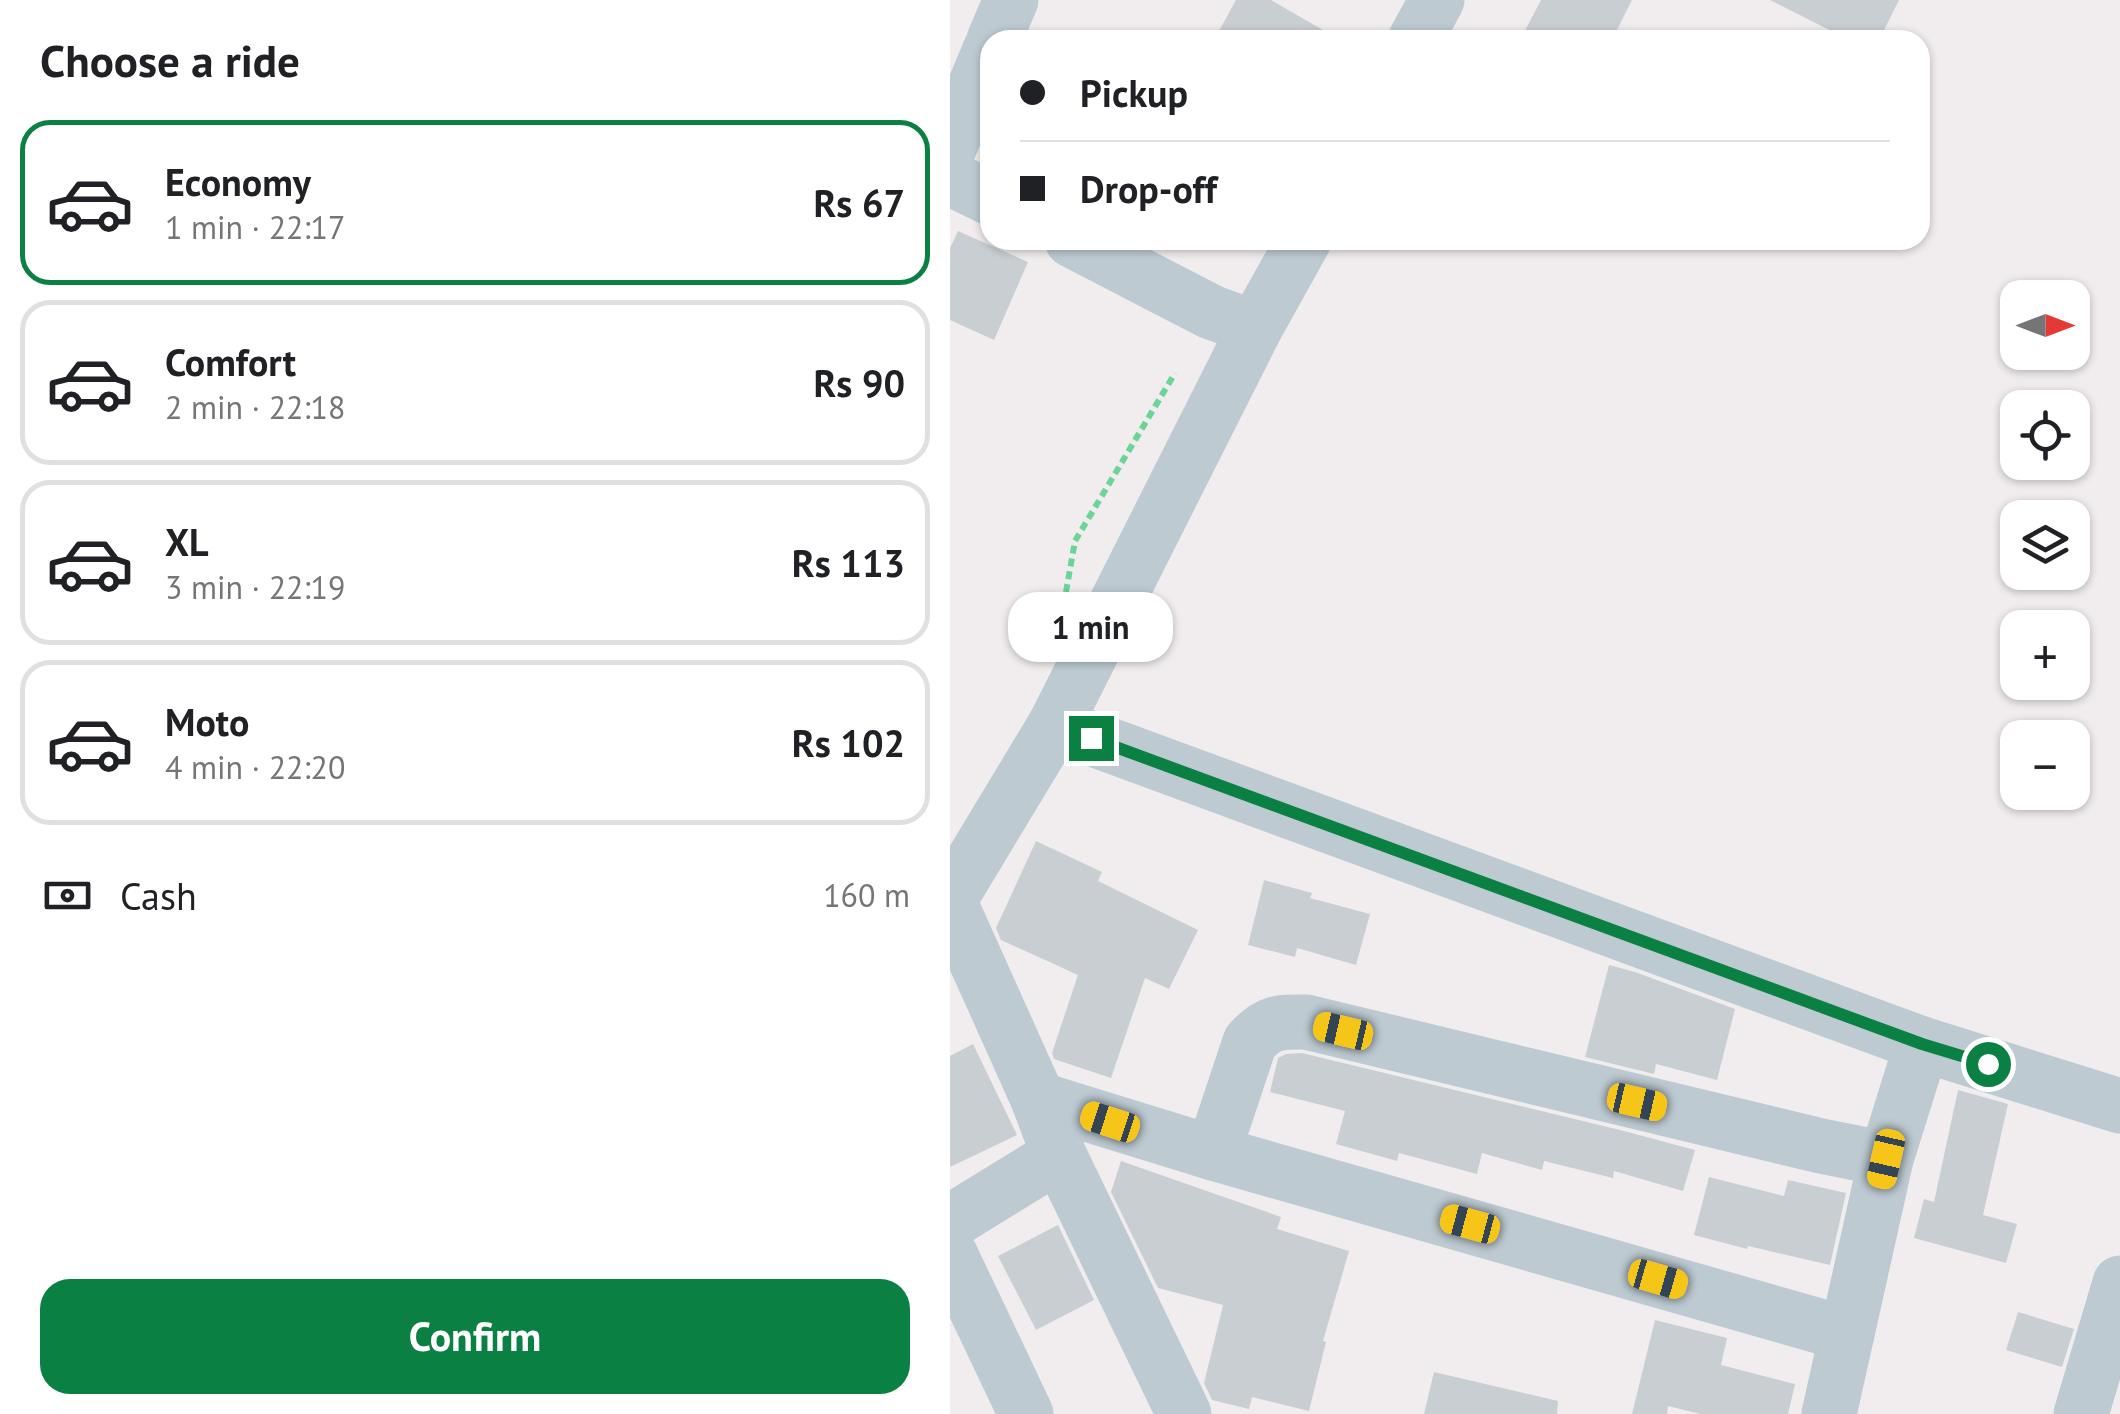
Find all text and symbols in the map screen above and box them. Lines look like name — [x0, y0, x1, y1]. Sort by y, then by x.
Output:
text: Choose a ride — [40, 31, 300, 89]
text: Pickup — [1080, 68, 1188, 117]
text: Economy — [165, 157, 311, 206]
icon: car — [45, 158, 135, 248]
text: Drop-off — [1080, 164, 1217, 213]
text: Rs 67 — [813, 178, 905, 227]
text: 1 min · 22:17 — [165, 206, 345, 248]
north arrow — [2000, 280, 2090, 370]
map controls — [2000, 280, 2090, 810]
text: Comfort — [165, 337, 296, 386]
icon: car — [45, 338, 135, 428]
text: Rs 90 — [813, 358, 905, 407]
text: 2 min · 22:18 — [165, 386, 345, 428]
button: locate — [2000, 390, 2090, 480]
button: layers — [2000, 500, 2090, 590]
text: XL — [165, 517, 209, 566]
icon: car — [45, 518, 135, 608]
text: Rs 113 — [792, 538, 905, 587]
text: 3 min · 22:19 — [165, 566, 345, 608]
callout: 1 min — [1008, 593, 1174, 663]
text: 1 min — [1051, 606, 1130, 648]
button: + — [2000, 610, 2090, 700]
text: Moto — [165, 697, 249, 746]
icon: car — [45, 698, 135, 788]
route end — [1069, 716, 1114, 761]
text: Rs 102 — [792, 718, 905, 767]
button: − — [2000, 720, 2090, 810]
text: 4 min · 22:20 — [165, 746, 345, 788]
icon: cash — [40, 868, 95, 923]
text: Cash — [120, 871, 197, 920]
text: 160 m — [823, 874, 910, 916]
car — [1310, 1010, 1376, 1052]
route start — [1966, 1042, 2011, 1087]
car — [1604, 1081, 1670, 1123]
car — [1077, 1098, 1143, 1146]
car — [1865, 1126, 1907, 1192]
car — [1437, 1202, 1503, 1246]
car — [1625, 1256, 1691, 1302]
button: Confirm — [40, 1279, 910, 1394]

